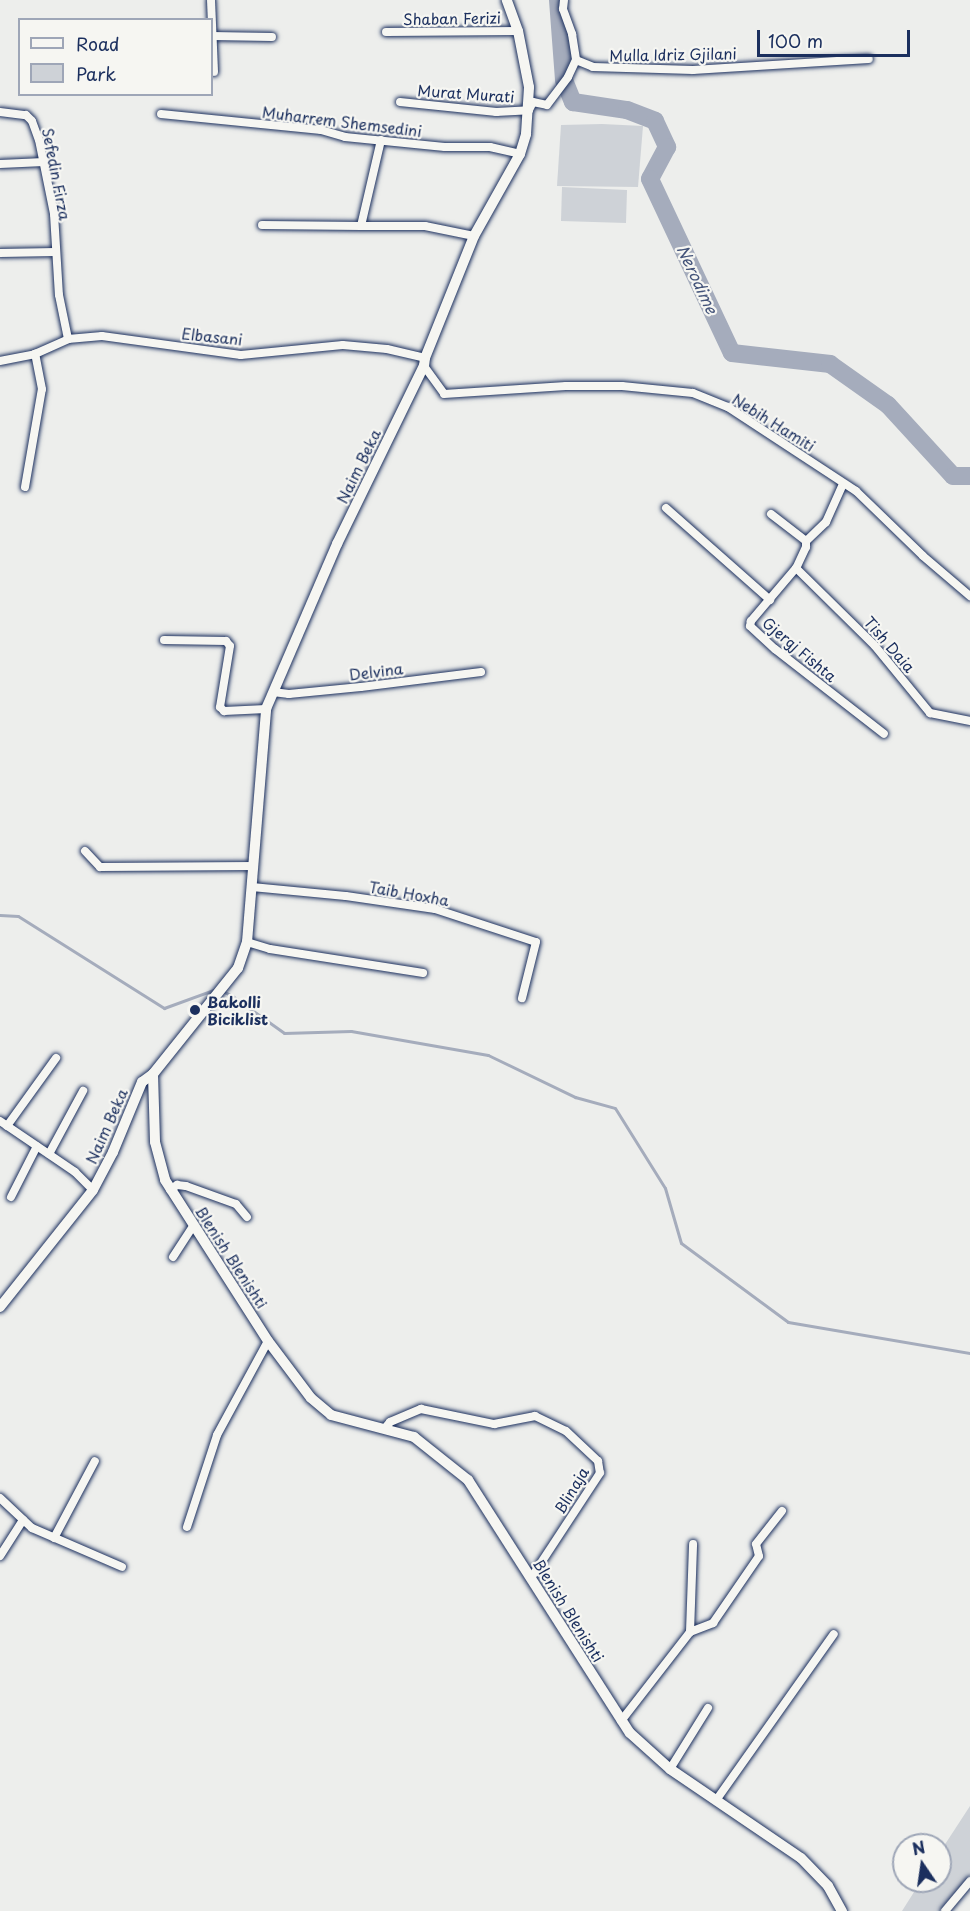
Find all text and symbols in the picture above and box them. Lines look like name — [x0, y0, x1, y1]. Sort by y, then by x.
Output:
street label: Shaban Ferizi — [402, 8, 502, 28]
legend — [18, 18, 213, 96]
scale bar — [760, 18, 913, 56]
text: 100 m — [768, 27, 823, 54]
text: Road — [76, 30, 120, 57]
street label: Mulla Idriz Gjilani — [609, 44, 737, 64]
text: Park — [76, 60, 116, 87]
street label: Murat Murati — [416, 81, 516, 105]
street label: Muharrem Shemsedini — [261, 102, 423, 140]
street label: Sefedin Firza — [39, 127, 75, 221]
water label: Nerodime — [674, 242, 722, 316]
street label: Elbasani — [181, 324, 243, 348]
street label: Nebih Hamiti — [729, 389, 819, 455]
street label: Naim Beka — [332, 426, 384, 506]
street label: Gjergj Fishta — [759, 612, 841, 686]
street label: Tish Daia — [861, 612, 919, 676]
street label: Delvina — [348, 659, 404, 683]
street label: Taib Hoxha — [367, 877, 451, 909]
place label: Bakolli Biciklist — [207, 992, 268, 1027]
marker: Bakolli Biciklist — [188, 1003, 202, 1017]
street label: Naim Beka — [82, 1086, 130, 1166]
street label: Blenish Blenishti — [192, 1202, 272, 1312]
street label: Blinaja — [550, 1463, 592, 1517]
street label: Blenish Blenishti — [530, 1555, 608, 1665]
north arrow — [892, 1833, 952, 1893]
text: N — [910, 1834, 927, 1861]

